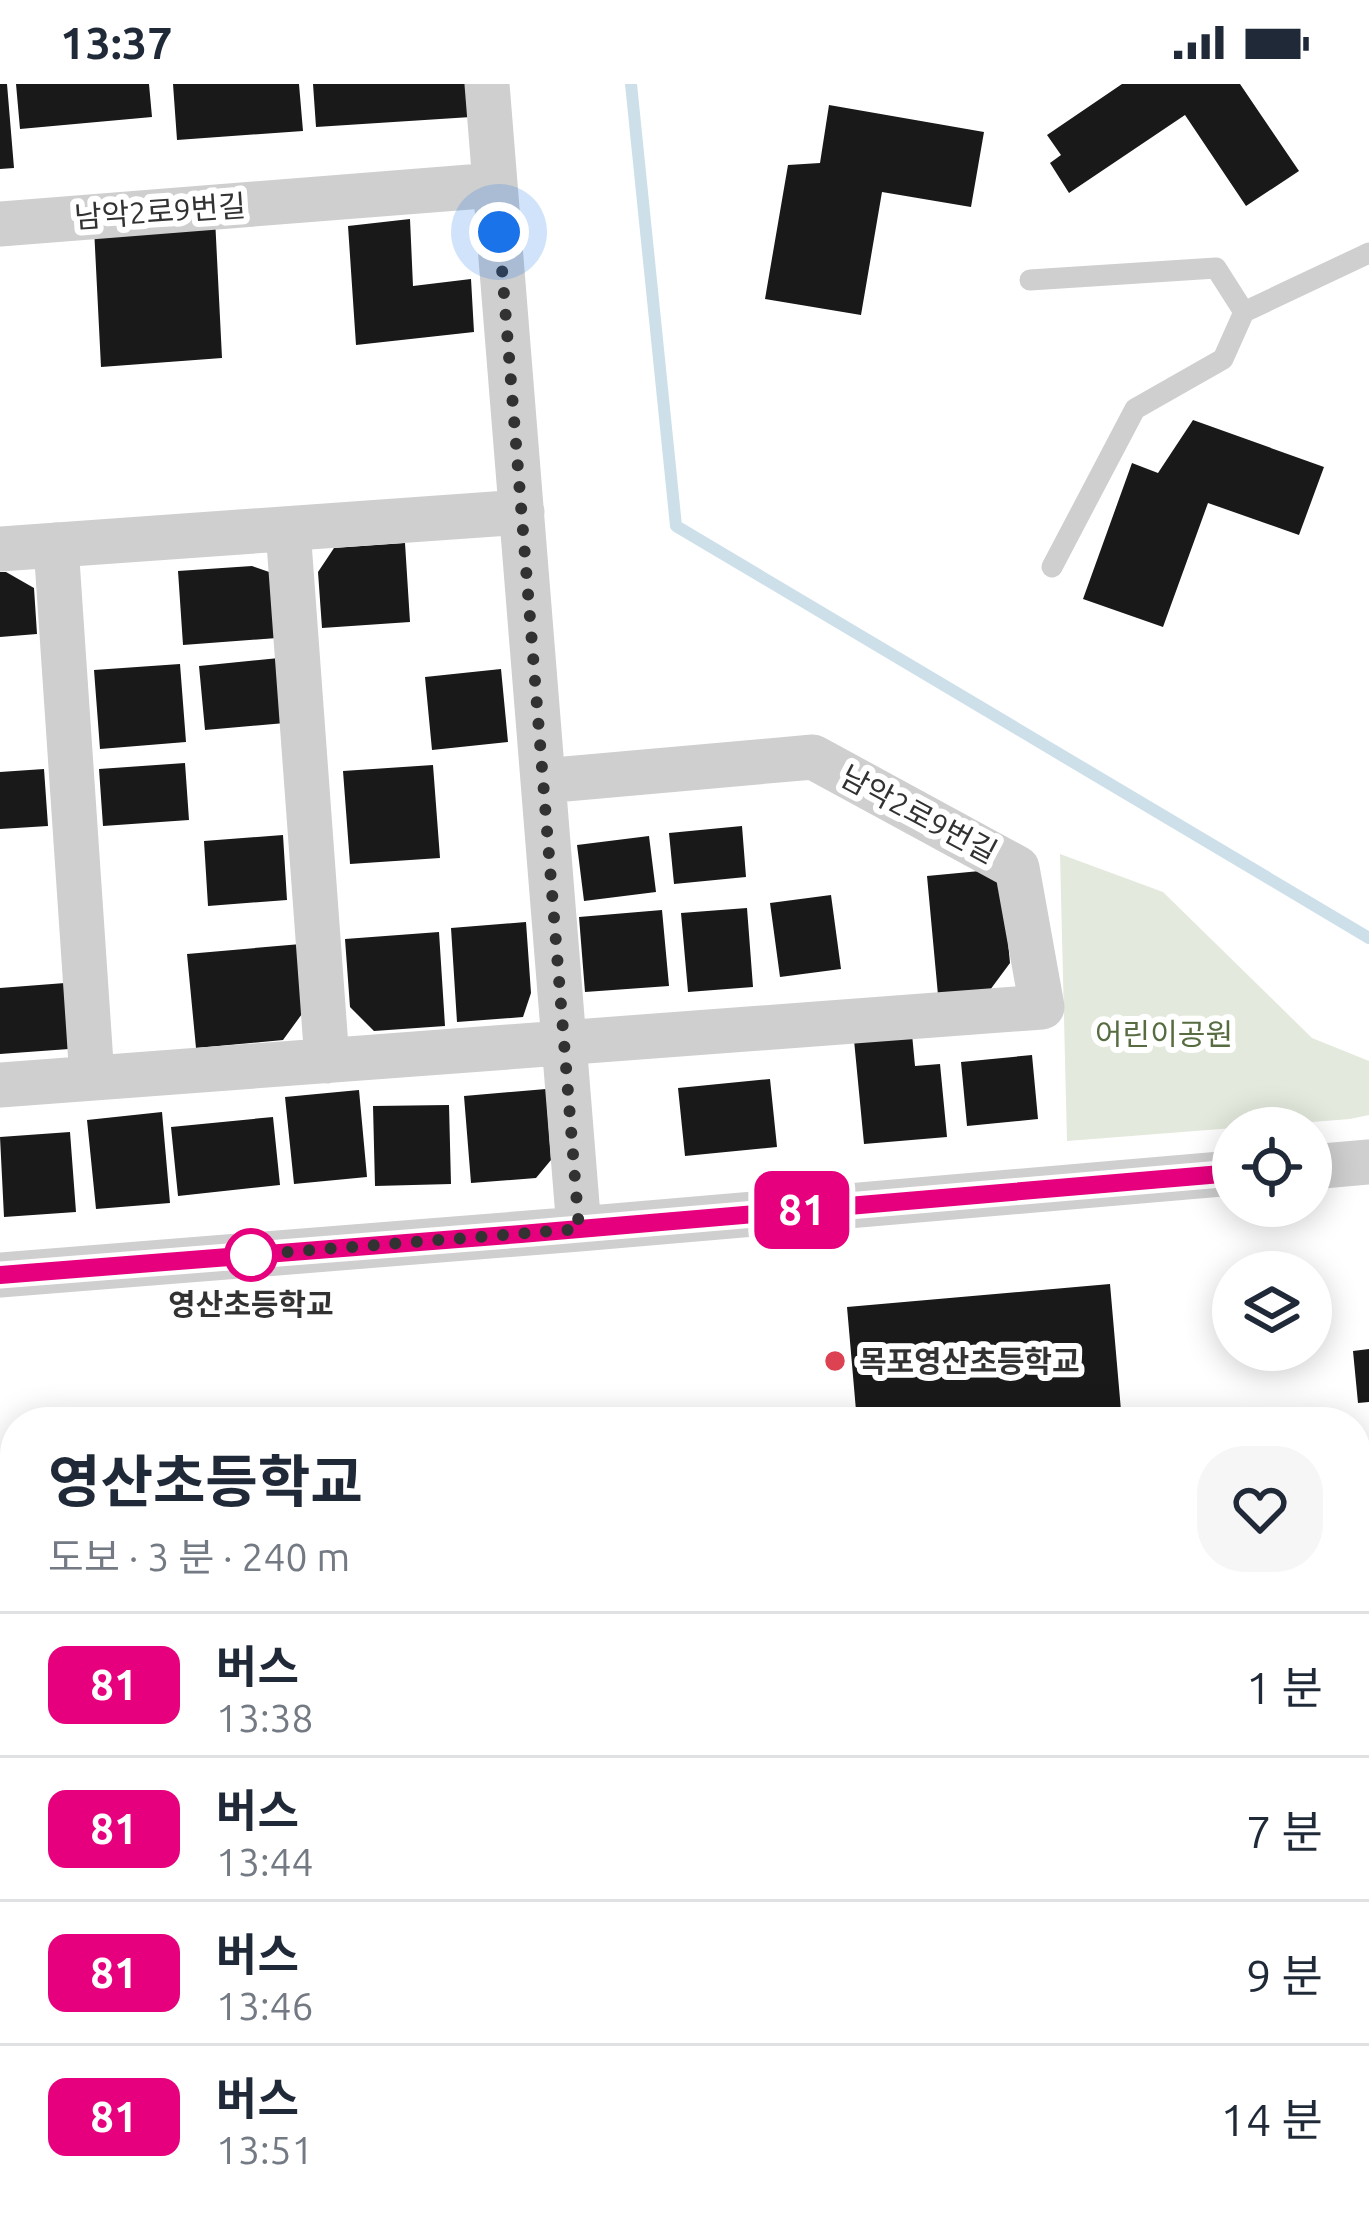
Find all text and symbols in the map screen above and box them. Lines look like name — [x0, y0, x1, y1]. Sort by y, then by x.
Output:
text: 13:37 — [60, 17, 173, 68]
street label: 남악2로9번길 — [73, 188, 247, 234]
your location — [469, 202, 529, 262]
street label: 남악2로9번길 — [835, 759, 1003, 869]
park label: 어린이공원 — [1095, 1017, 1233, 1051]
map controls — [1212, 1107, 1332, 1371]
button: locate — [1212, 1107, 1332, 1227]
line badge: 81 — [748, 1171, 856, 1249]
text: 81 — [778, 1186, 826, 1233]
marker: 영산초등학교 — [226, 1230, 276, 1280]
button: layers — [1212, 1251, 1332, 1371]
place label: 영산초등학교 — [168, 1287, 334, 1321]
place label: 목포영산초등학교 — [859, 1344, 1080, 1378]
marker: 목포영산초등학교 — [822, 1348, 848, 1374]
button: heart — [1197, 1446, 1323, 1572]
text: 영산초등학교 — [48, 1449, 363, 1513]
text: 도보 · 3 분 · 240 m — [48, 1535, 350, 1578]
text: 버스 — [216, 1641, 299, 1692]
text: 81 — [90, 1661, 138, 1708]
text: 1 분 — [1246, 1662, 1323, 1713]
text: 13:38 — [216, 1696, 314, 1739]
text: 버스 — [216, 1785, 299, 1836]
text: 81 — [90, 1805, 138, 1852]
text: 7 분 — [1246, 1806, 1323, 1857]
text: 13:44 — [216, 1840, 314, 1883]
text: 버스 — [216, 1929, 299, 1980]
text: 81 — [90, 1949, 138, 1996]
text: 9 분 — [1246, 1950, 1323, 2001]
text: 13:46 — [216, 1984, 314, 2027]
text: 버스 — [216, 2073, 299, 2124]
text: 81 — [90, 2093, 138, 2140]
text: 14 분 — [1221, 2094, 1323, 2145]
text: 13:51 — [216, 2128, 314, 2171]

